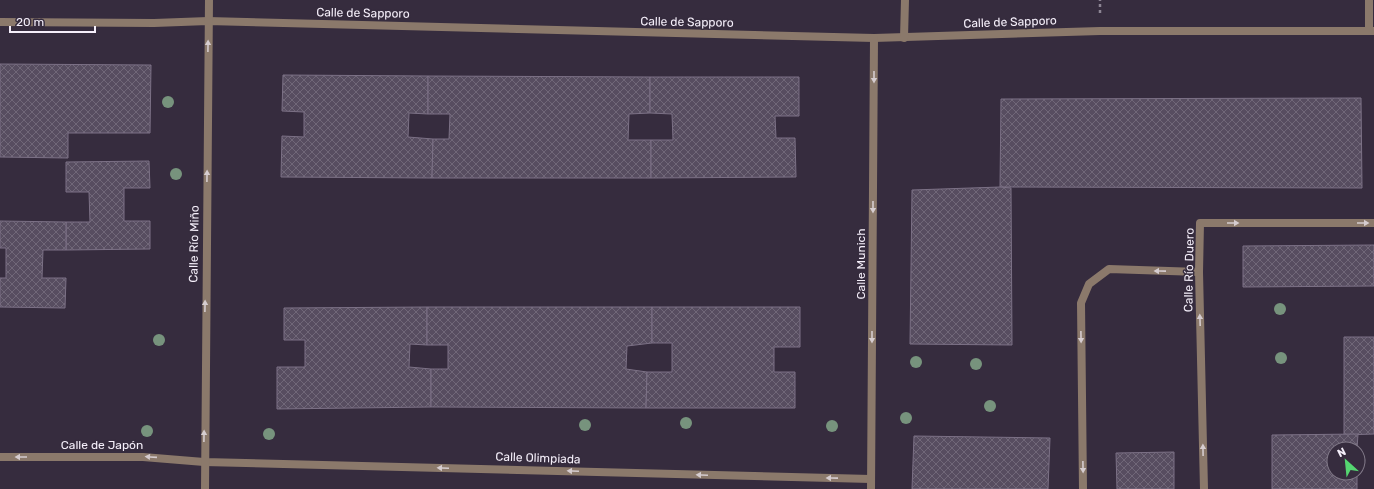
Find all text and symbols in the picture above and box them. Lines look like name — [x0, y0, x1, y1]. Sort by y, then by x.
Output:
street label: Calle de Sapporo — [316, 5, 410, 21]
scale bar — [10, 8, 95, 34]
street label: Calle de Sapporo — [963, 13, 1057, 31]
street label: Calle de Sapporo — [640, 14, 734, 30]
text: 20 m — [16, 15, 44, 29]
one-way arrow — [205, 39, 211, 52]
one-way arrow — [871, 71, 877, 84]
one-way arrow — [204, 169, 210, 182]
one-way arrow — [870, 201, 876, 214]
street label: Calle Río Miño — [186, 205, 202, 283]
one-way arrow — [1227, 220, 1240, 226]
one-way arrow — [1357, 220, 1370, 226]
street label: Calle Río Duero — [1181, 228, 1197, 312]
street label: Calle Munich — [854, 229, 868, 299]
one-way arrow — [1153, 268, 1166, 274]
one-way arrow — [202, 300, 209, 312]
one-way arrow — [1197, 313, 1203, 326]
one-way arrow — [869, 331, 875, 344]
one-way arrow — [1078, 331, 1084, 344]
one-way arrow — [201, 429, 207, 442]
street label: Calle de Japón — [61, 438, 143, 452]
north arrow — [1326, 441, 1366, 481]
one-way arrow — [1200, 443, 1206, 456]
text: N — [1335, 445, 1348, 460]
street label: Calle Olimpiada — [495, 450, 581, 466]
one-way arrow — [14, 454, 27, 460]
one-way arrow — [145, 454, 157, 461]
one-way arrow — [1080, 461, 1086, 474]
one-way arrow — [436, 465, 449, 471]
one-way arrow — [566, 468, 579, 474]
one-way arrow — [695, 472, 708, 478]
one-way arrow — [825, 475, 838, 481]

